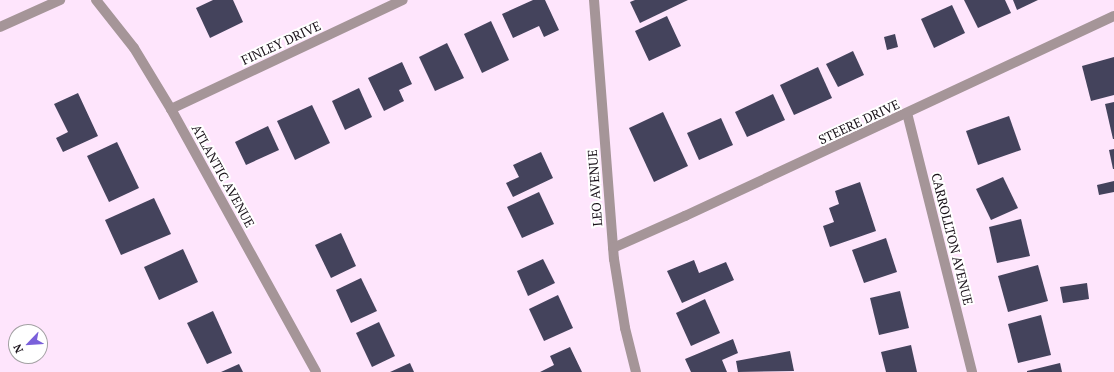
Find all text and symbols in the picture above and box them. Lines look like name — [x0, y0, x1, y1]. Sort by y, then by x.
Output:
street label: FINLEY DRIVE — [239, 18, 323, 68]
street label: STEERE DRIVE — [816, 96, 902, 148]
street label: ATLANTIC AVENUE — [188, 122, 258, 230]
street label: LEO AVENUE — [585, 149, 605, 227]
street label: CARROLLTON AVENUE — [928, 171, 976, 307]
north arrow — [8, 324, 48, 364]
text: N — [10, 342, 26, 355]

